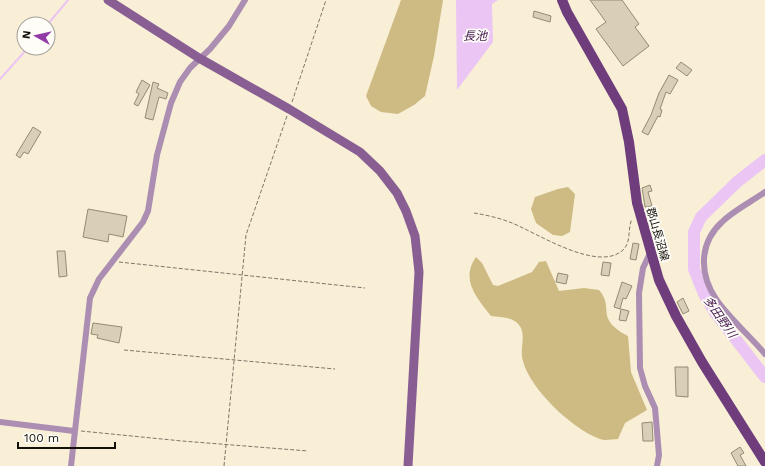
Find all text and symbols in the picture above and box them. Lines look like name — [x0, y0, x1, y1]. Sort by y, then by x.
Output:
north arrow — [16, 16, 56, 56]
water label: 長池 — [463, 29, 488, 43]
text: N — [20, 30, 34, 40]
street label: 郡山長沼線 — [644, 206, 671, 262]
water label: 多田野川 — [700, 293, 741, 342]
scale bar — [18, 424, 115, 450]
text: 100 m — [24, 431, 59, 445]

